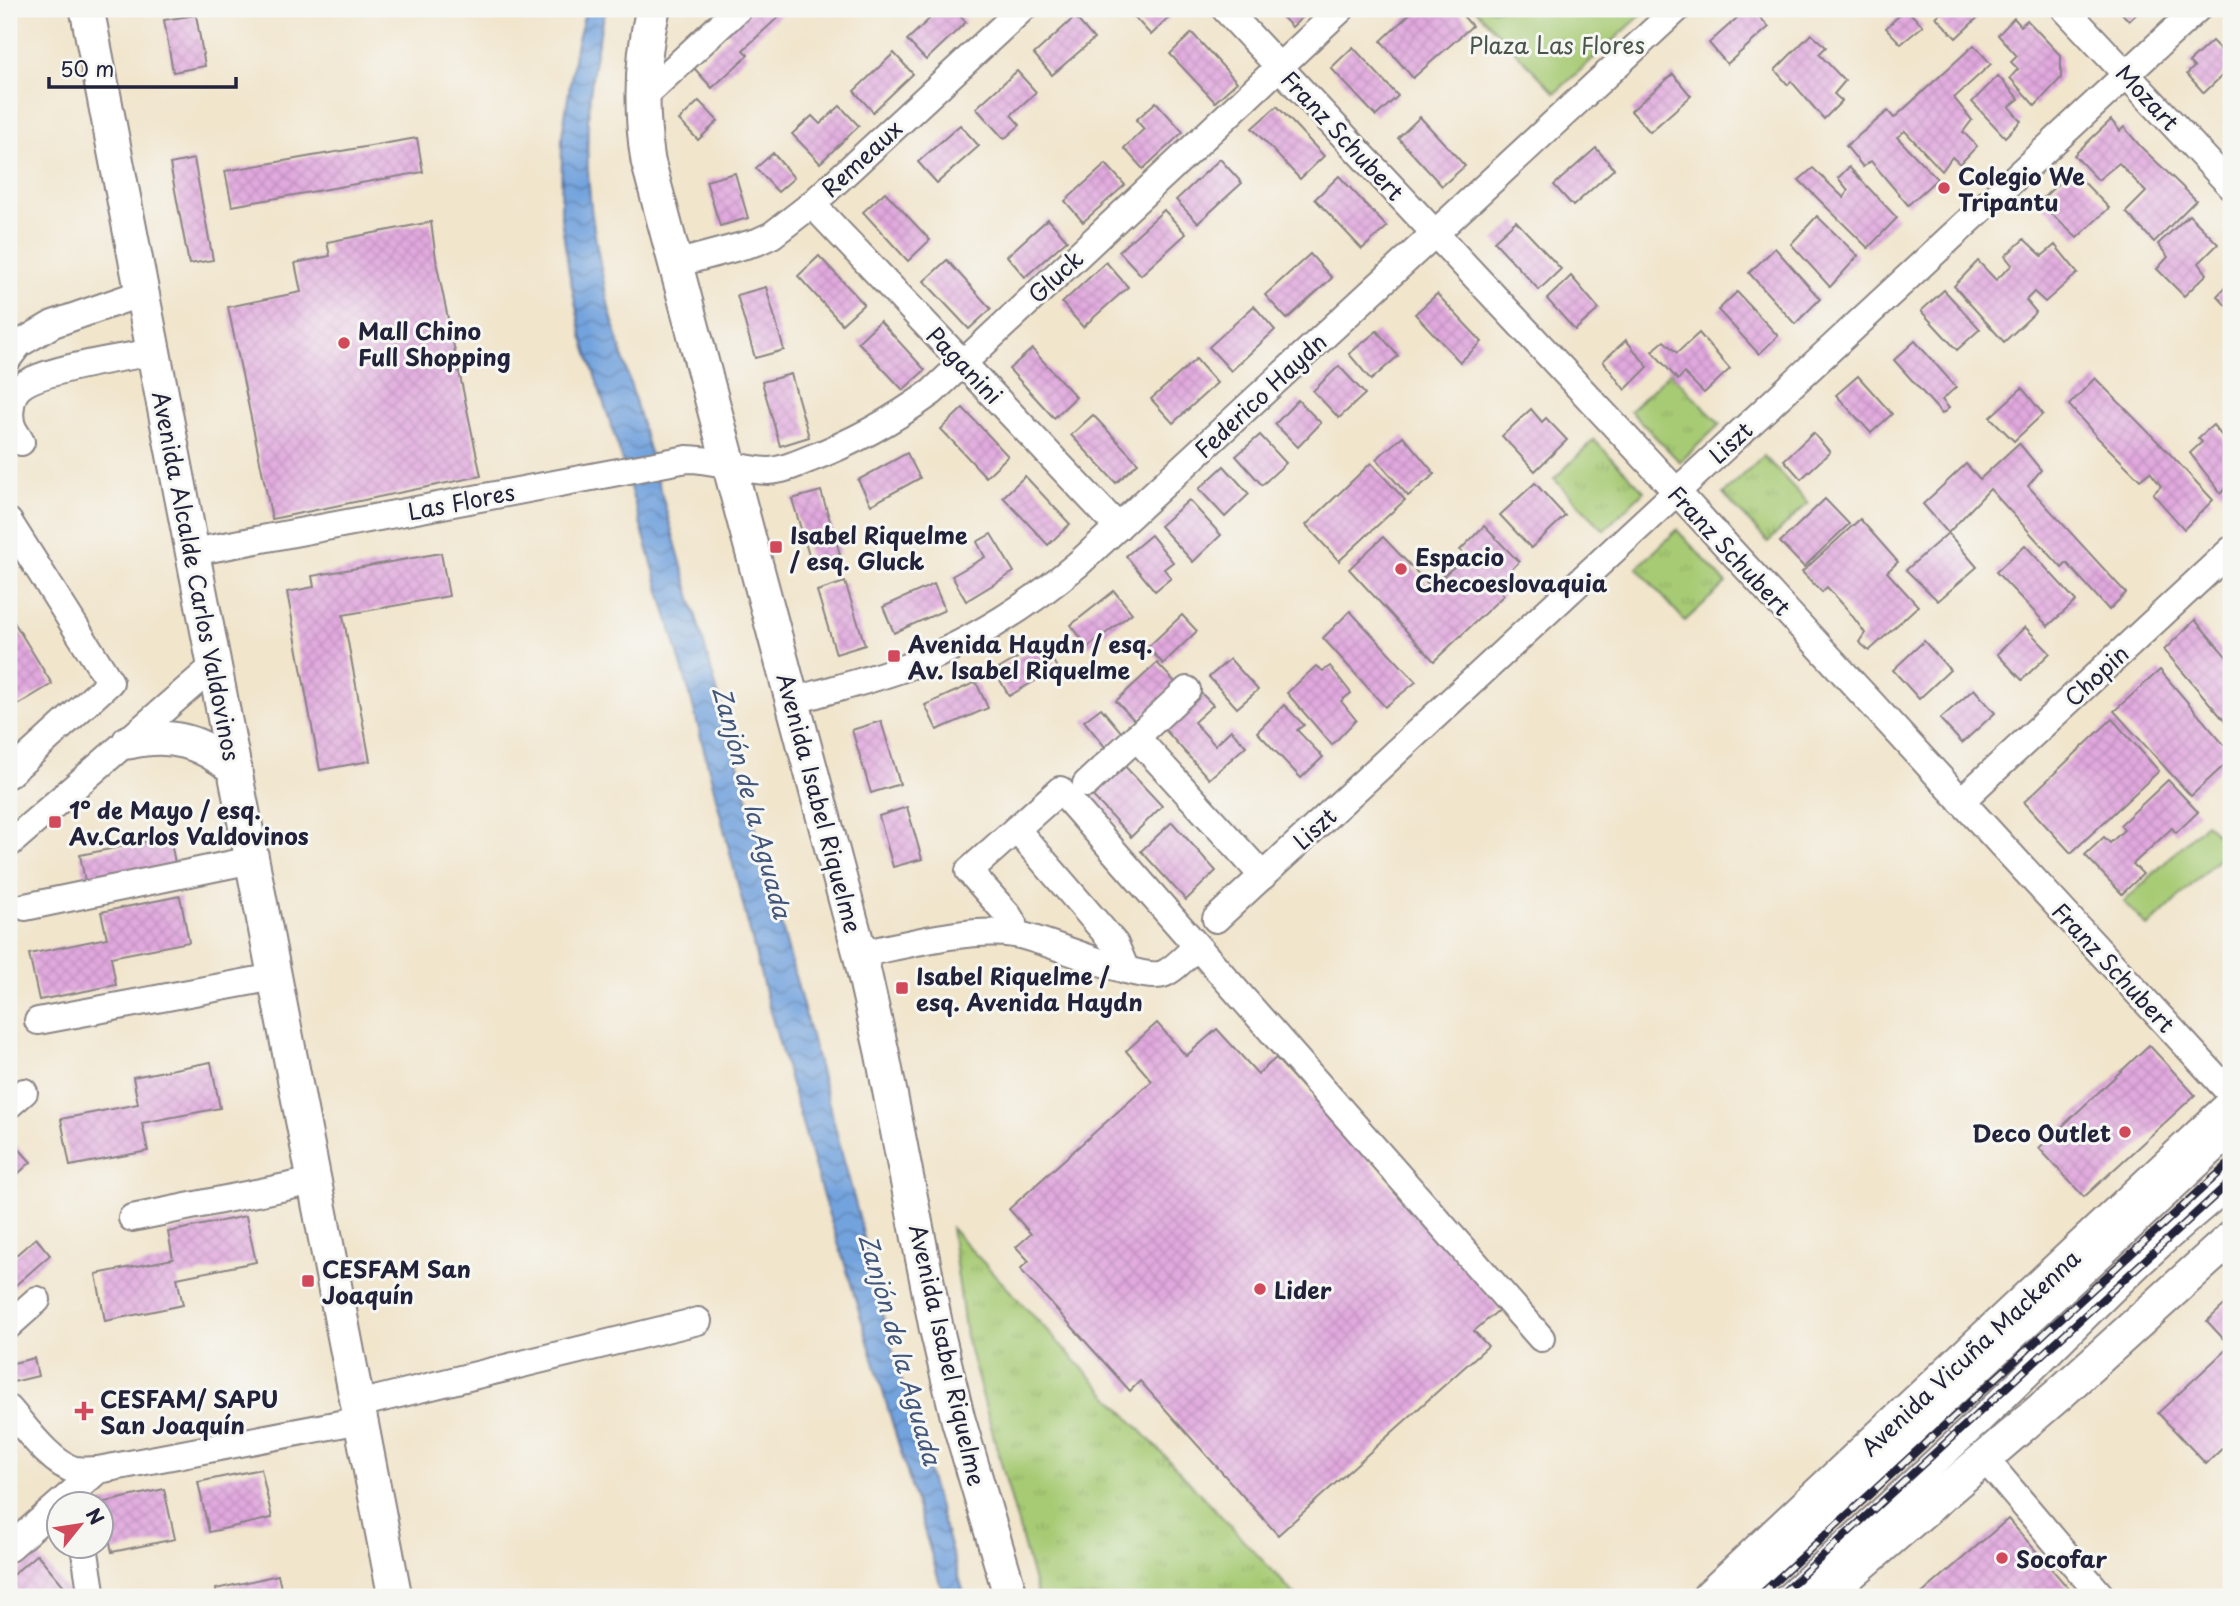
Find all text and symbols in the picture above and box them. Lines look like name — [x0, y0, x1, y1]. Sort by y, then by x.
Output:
park label: Plaza Las Flores — [1469, 27, 1645, 62]
scale bar — [49, 46, 236, 90]
text: 50 m — [60, 52, 114, 84]
street label: Mozart — [2108, 56, 2188, 138]
street label: Franz Schubert — [1273, 62, 1413, 208]
street label: Remeaux — [813, 111, 909, 205]
place label: Colegio We Tripantu — [1958, 158, 2085, 219]
marker: Colegio We Tripantu — [1936, 180, 1952, 196]
street label: Gluck — [1020, 241, 1090, 311]
place label: Mall Chino Full Shopping — [358, 313, 511, 374]
street label: Paganini — [919, 318, 1011, 412]
street label: Federico Haydn — [1186, 324, 1334, 466]
marker: Mall Chino Full Shopping — [336, 335, 352, 351]
street label: Avenida Alcalde Carlos Valdovinos — [144, 388, 250, 764]
street label: Liszt — [1700, 412, 1760, 471]
street label: Las Flores — [404, 473, 518, 529]
street label: Franz Schubert — [1660, 477, 1800, 623]
place label: Isabel Riquelme / esq. Gluck — [789, 517, 968, 578]
marker: Isabel Riquelme / esq. Gluck — [768, 539, 784, 555]
place label: Espacio Checoeslovaquia — [1415, 539, 1608, 600]
marker: Espacio Checoeslovaquia — [1393, 561, 1409, 577]
place label: Avenida Haydn / esq. Av. Isabel Riquelme — [907, 626, 1153, 687]
street label: Chopin — [2056, 636, 2136, 714]
marker: Avenida Haydn / esq. Av. Isabel Riquelme — [886, 648, 902, 664]
street label: Avenida Isabel Riquelme — [768, 669, 872, 937]
water label: Zanjón de la Aguada — [705, 682, 802, 923]
place label: 1° de Mayo / esq. Av.Carlos Valdovinos — [68, 792, 309, 853]
street label: Liszt — [1284, 798, 1344, 857]
marker: 1° de Mayo / esq. Av.Carlos Valdovinos — [47, 814, 63, 830]
street label: Franz Schubert — [2044, 894, 2184, 1040]
place label: Isabel Riquelme / esq. Avenida Haydn — [916, 958, 1143, 1019]
marker: Isabel Riquelme / esq. Avenida Haydn — [894, 980, 910, 996]
place label: Deco Outlet — [1972, 1115, 2111, 1150]
marker: Deco Outlet — [2117, 1124, 2133, 1140]
street label: Avenida Isabel Riquelme — [901, 1221, 995, 1489]
water label: Zanjón de la Aguada — [851, 1229, 952, 1470]
street label: Avenida Vicuña Mackenna — [1852, 1240, 2088, 1464]
place label: CESFAM San Joaquín — [322, 1251, 471, 1312]
place label: Lider — [1274, 1272, 1332, 1307]
marker: CESFAM San Joaquín — [300, 1273, 316, 1289]
marker: Lider — [1252, 1281, 1268, 1297]
place label: CESFAM/ SAPU San Joaquín — [100, 1381, 278, 1442]
marker: CESFAM/ SAPU San Joaquín — [74, 1401, 94, 1421]
north arrow — [46, 1490, 116, 1560]
text: N — [80, 1502, 111, 1530]
place label: Socofar — [2016, 1541, 2107, 1576]
marker: Socofar — [1994, 1550, 2010, 1566]

